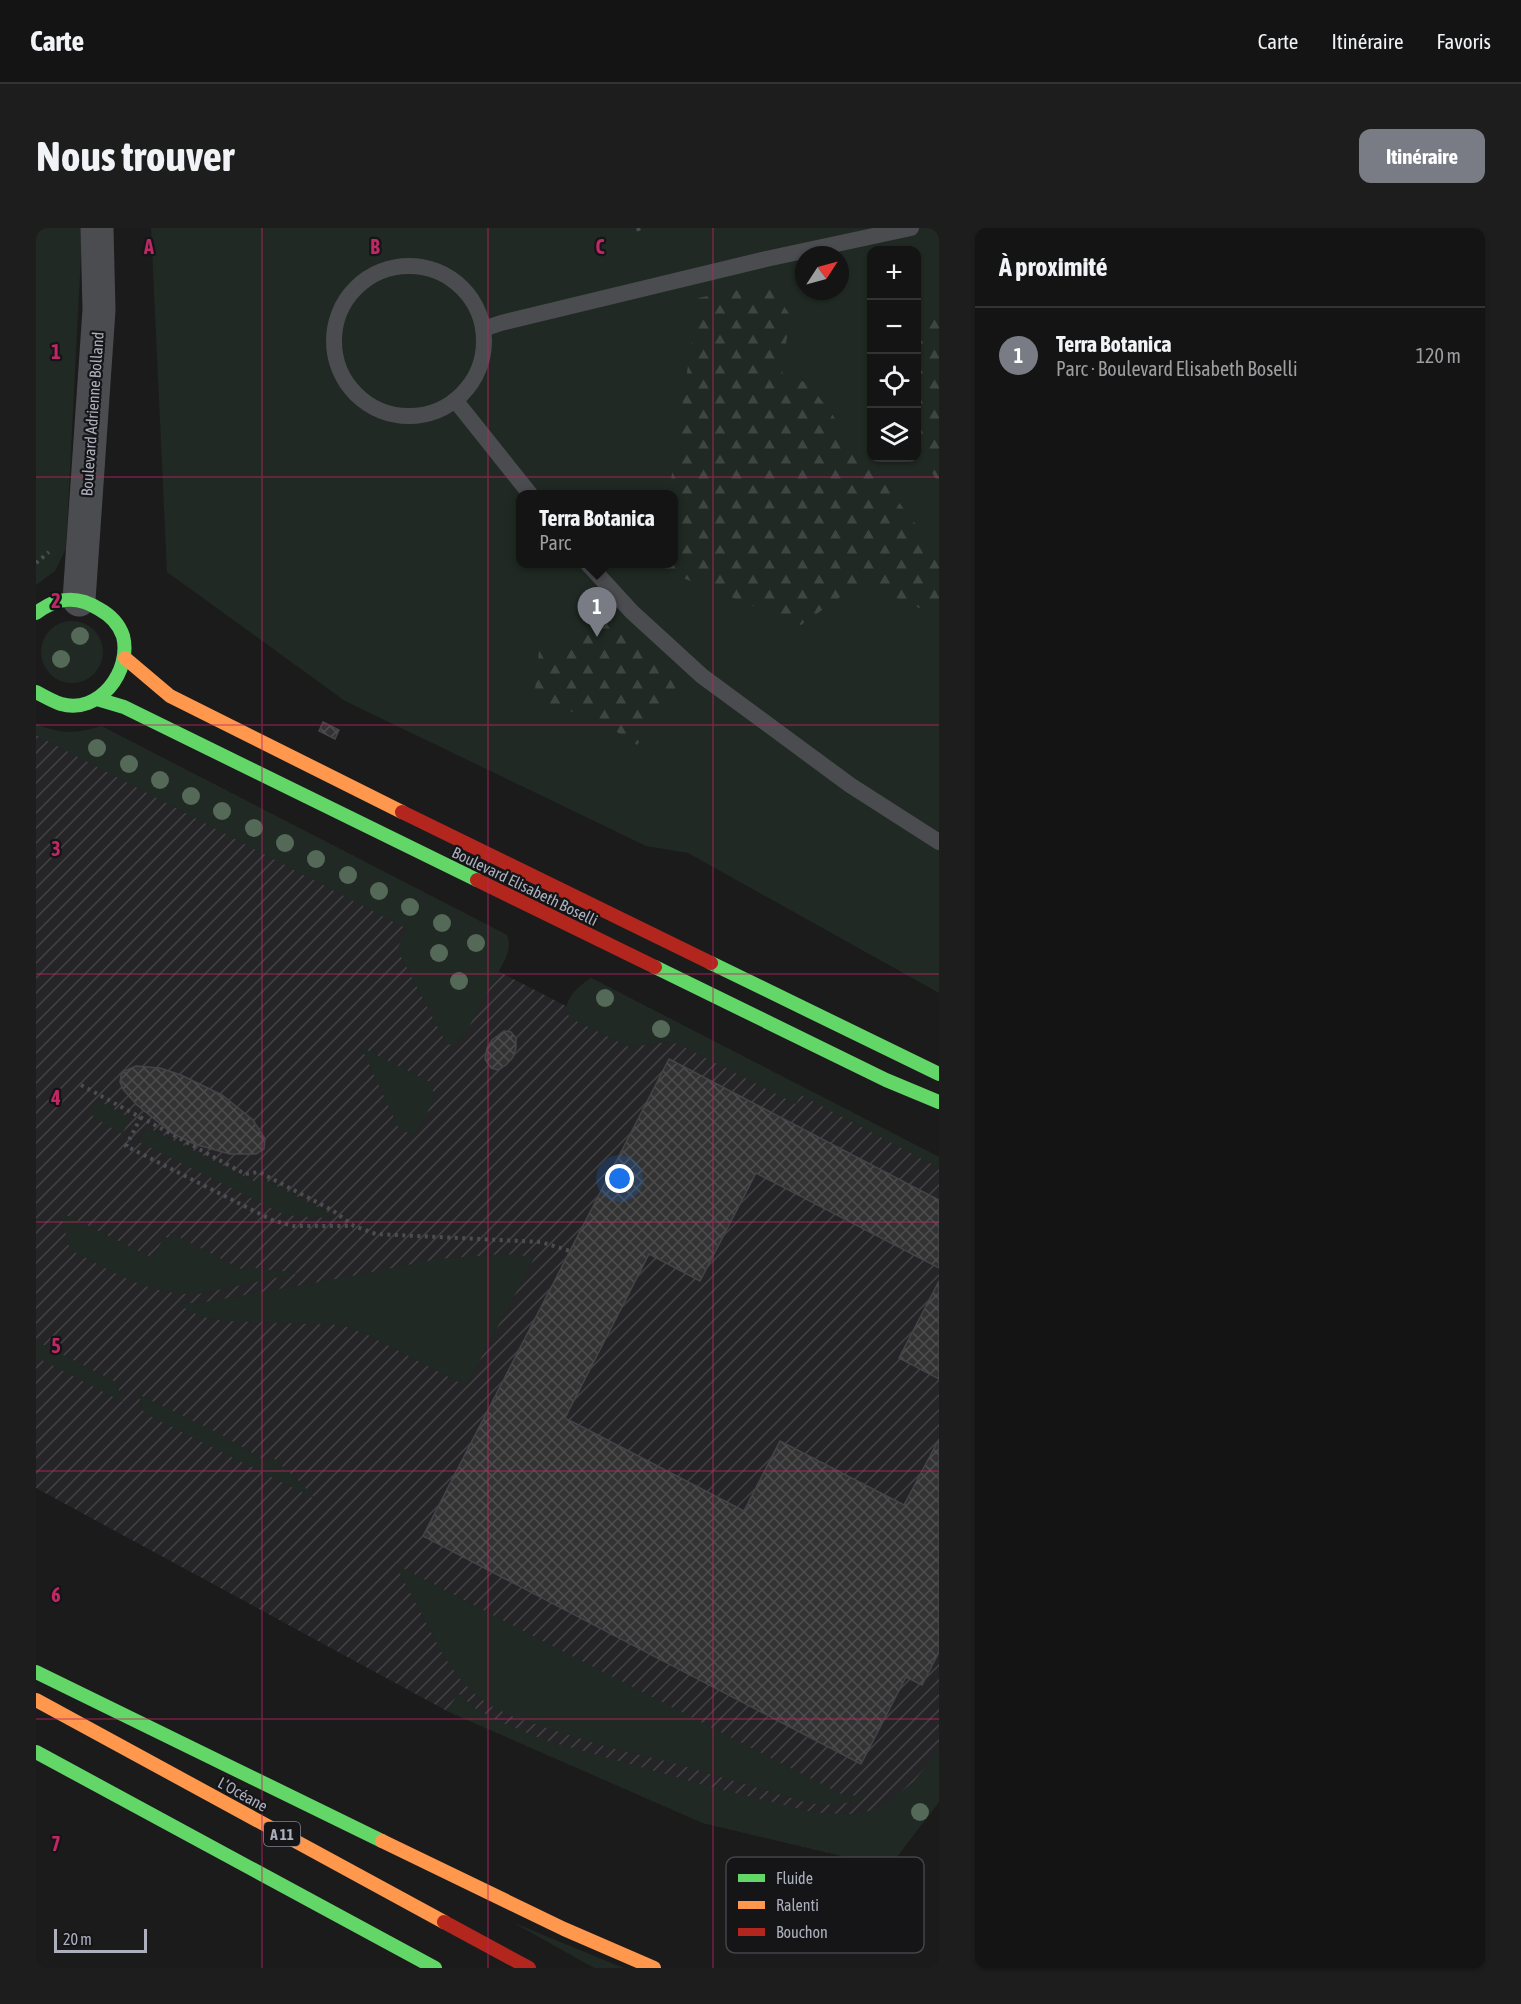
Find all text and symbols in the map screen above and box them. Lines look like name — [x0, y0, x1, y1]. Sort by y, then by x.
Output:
text: Carte — [30, 25, 84, 57]
text: Carte — [1258, 29, 1298, 53]
text: Itinéraire — [1331, 29, 1403, 53]
text: Favoris — [1436, 29, 1491, 53]
button: Itinéraire — [1359, 129, 1485, 183]
text: Nous trouver — [36, 132, 234, 180]
text: A — [143, 235, 154, 258]
text: B — [370, 235, 380, 258]
text: C — [596, 235, 605, 258]
north arrow — [795, 246, 849, 300]
map controls — [867, 246, 921, 462]
button: + — [867, 246, 921, 300]
text: À proximité — [999, 252, 1107, 282]
button: − — [867, 300, 921, 354]
street label: Boulevard Adrienne Bolland — [77, 331, 107, 497]
text: Terra Botanica — [1056, 331, 1172, 357]
text: 1 — [51, 340, 61, 363]
text: 1 — [1014, 344, 1023, 367]
text: 120 m — [1416, 344, 1461, 367]
button: locate — [867, 354, 921, 408]
text: Parc · Boulevard Elisabeth Boselli — [1056, 357, 1298, 380]
button: layers — [867, 408, 921, 462]
popup — [516, 490, 678, 568]
text: Terra Botanica — [539, 505, 655, 531]
text: Parc — [539, 531, 571, 554]
pin: 1 — [578, 588, 616, 637]
text: 2 — [51, 589, 61, 612]
text: 3 — [51, 837, 61, 860]
street label: Boulevard Elisabeth Boselli — [449, 843, 601, 929]
text: 4 — [50, 1086, 61, 1109]
your location — [605, 1164, 634, 1193]
text: 5 — [51, 1334, 61, 1357]
text: 6 — [51, 1583, 61, 1606]
street label: L’Océane — [215, 1773, 271, 1815]
road number: A 11 — [264, 1822, 300, 1846]
text: 7 — [51, 1832, 61, 1855]
legend — [726, 1857, 924, 1953]
text: Fluide — [776, 1869, 813, 1887]
text: Ralenti — [776, 1896, 819, 1914]
text: Bouchon — [776, 1923, 828, 1941]
scale bar — [54, 1926, 147, 1954]
text: 20 m — [63, 1930, 92, 1948]

